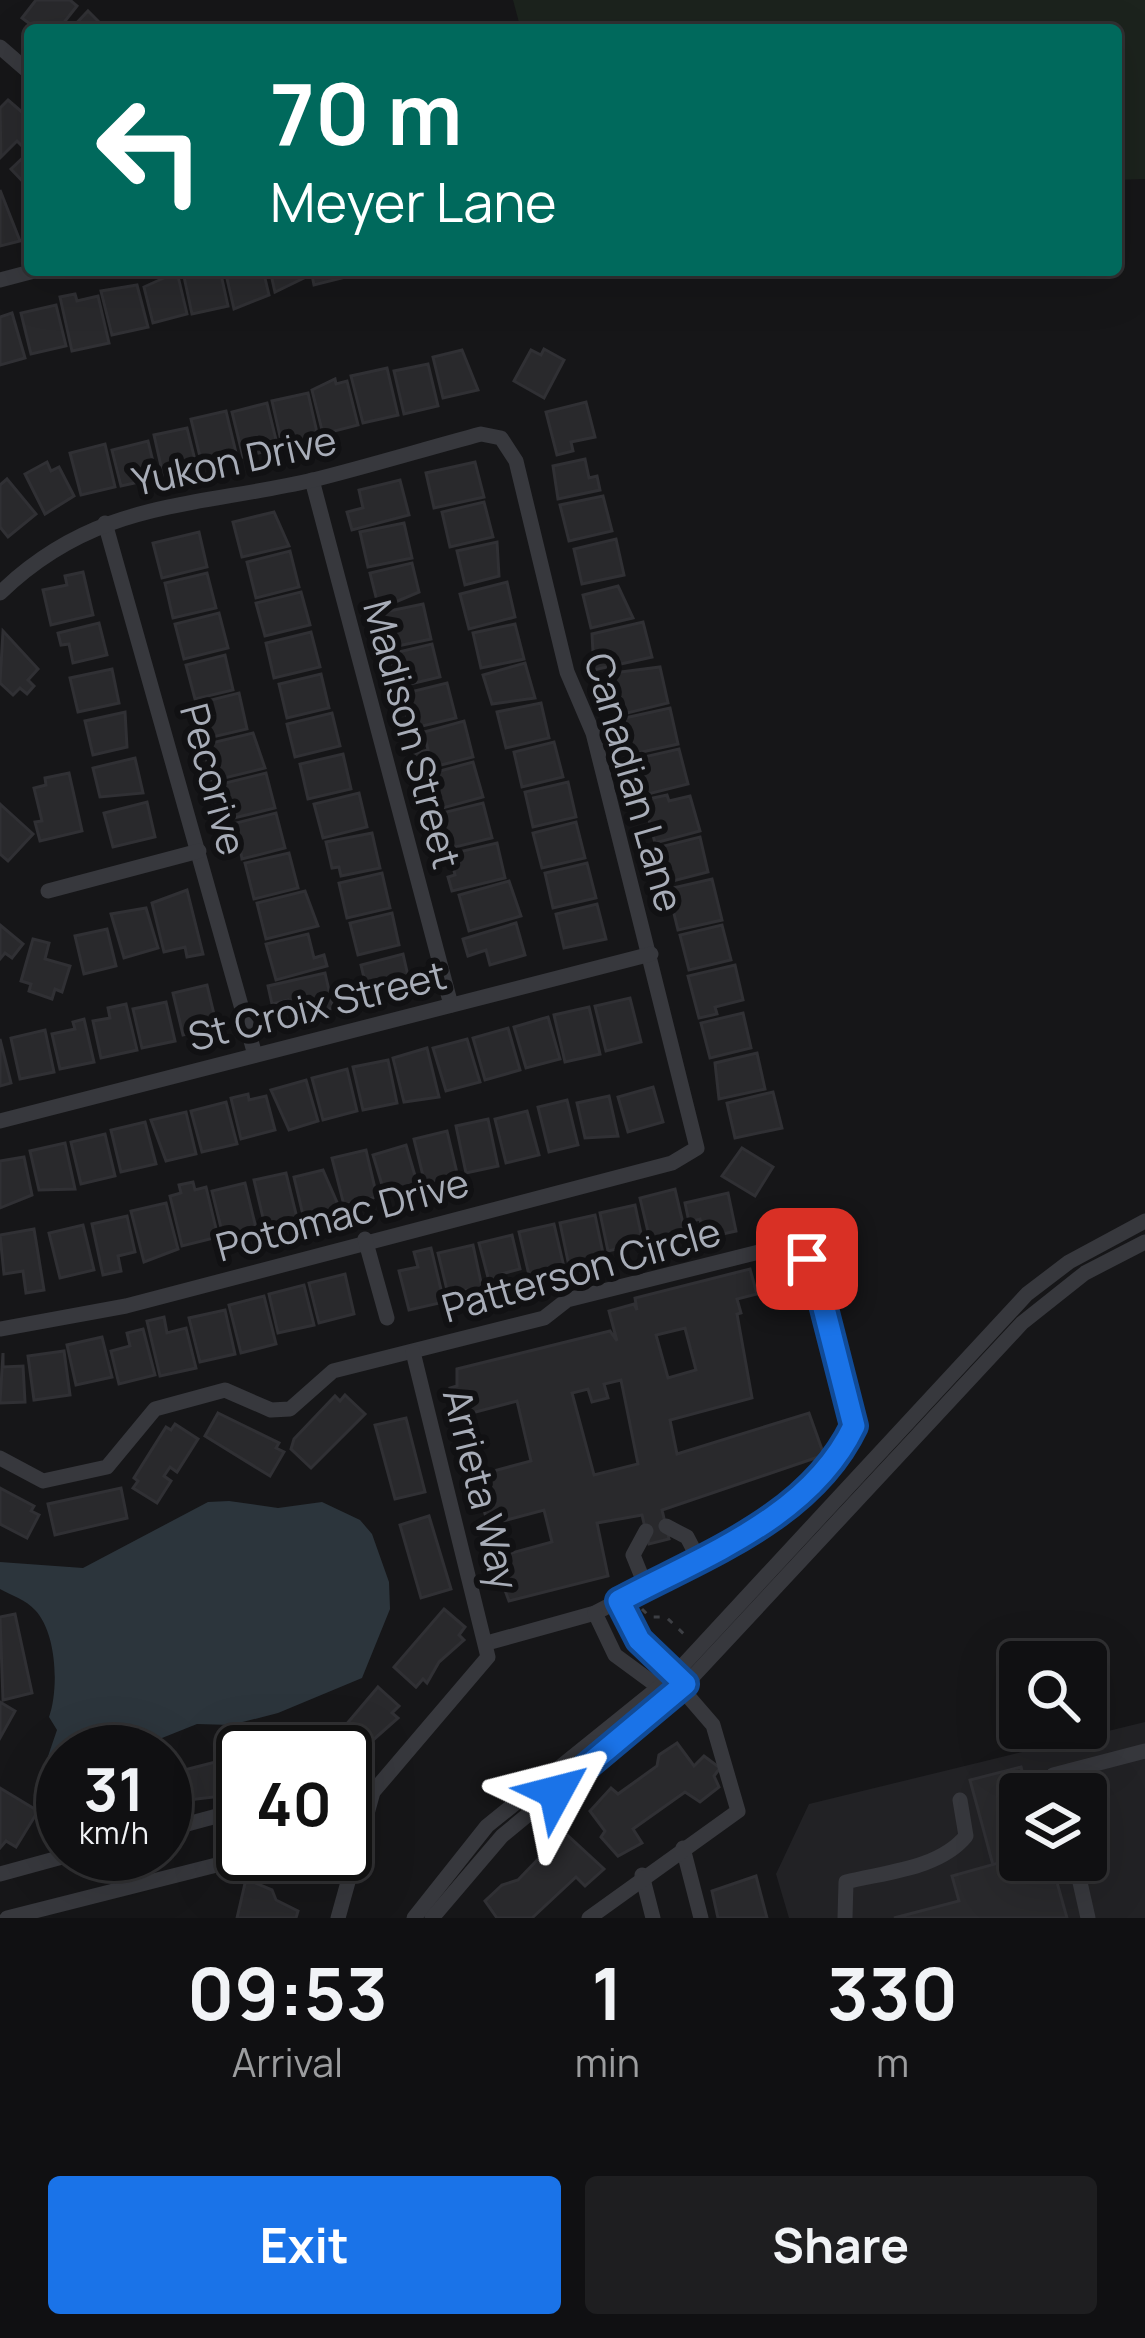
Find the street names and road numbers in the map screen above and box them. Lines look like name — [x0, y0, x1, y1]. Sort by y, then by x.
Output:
street label: Yukon Drive — [127, 412, 341, 508]
street label: Madison Street — [351, 594, 475, 874]
street label: Canadian Lane — [572, 646, 698, 918]
street label: Pecorive — [168, 697, 260, 861]
street label: St Croix Street — [182, 947, 452, 1063]
street label: Potomac Drive — [210, 1154, 474, 1274]
street label: Patterson Circle — [435, 1203, 727, 1335]
street label: Arrieta Way — [431, 1383, 533, 1595]

